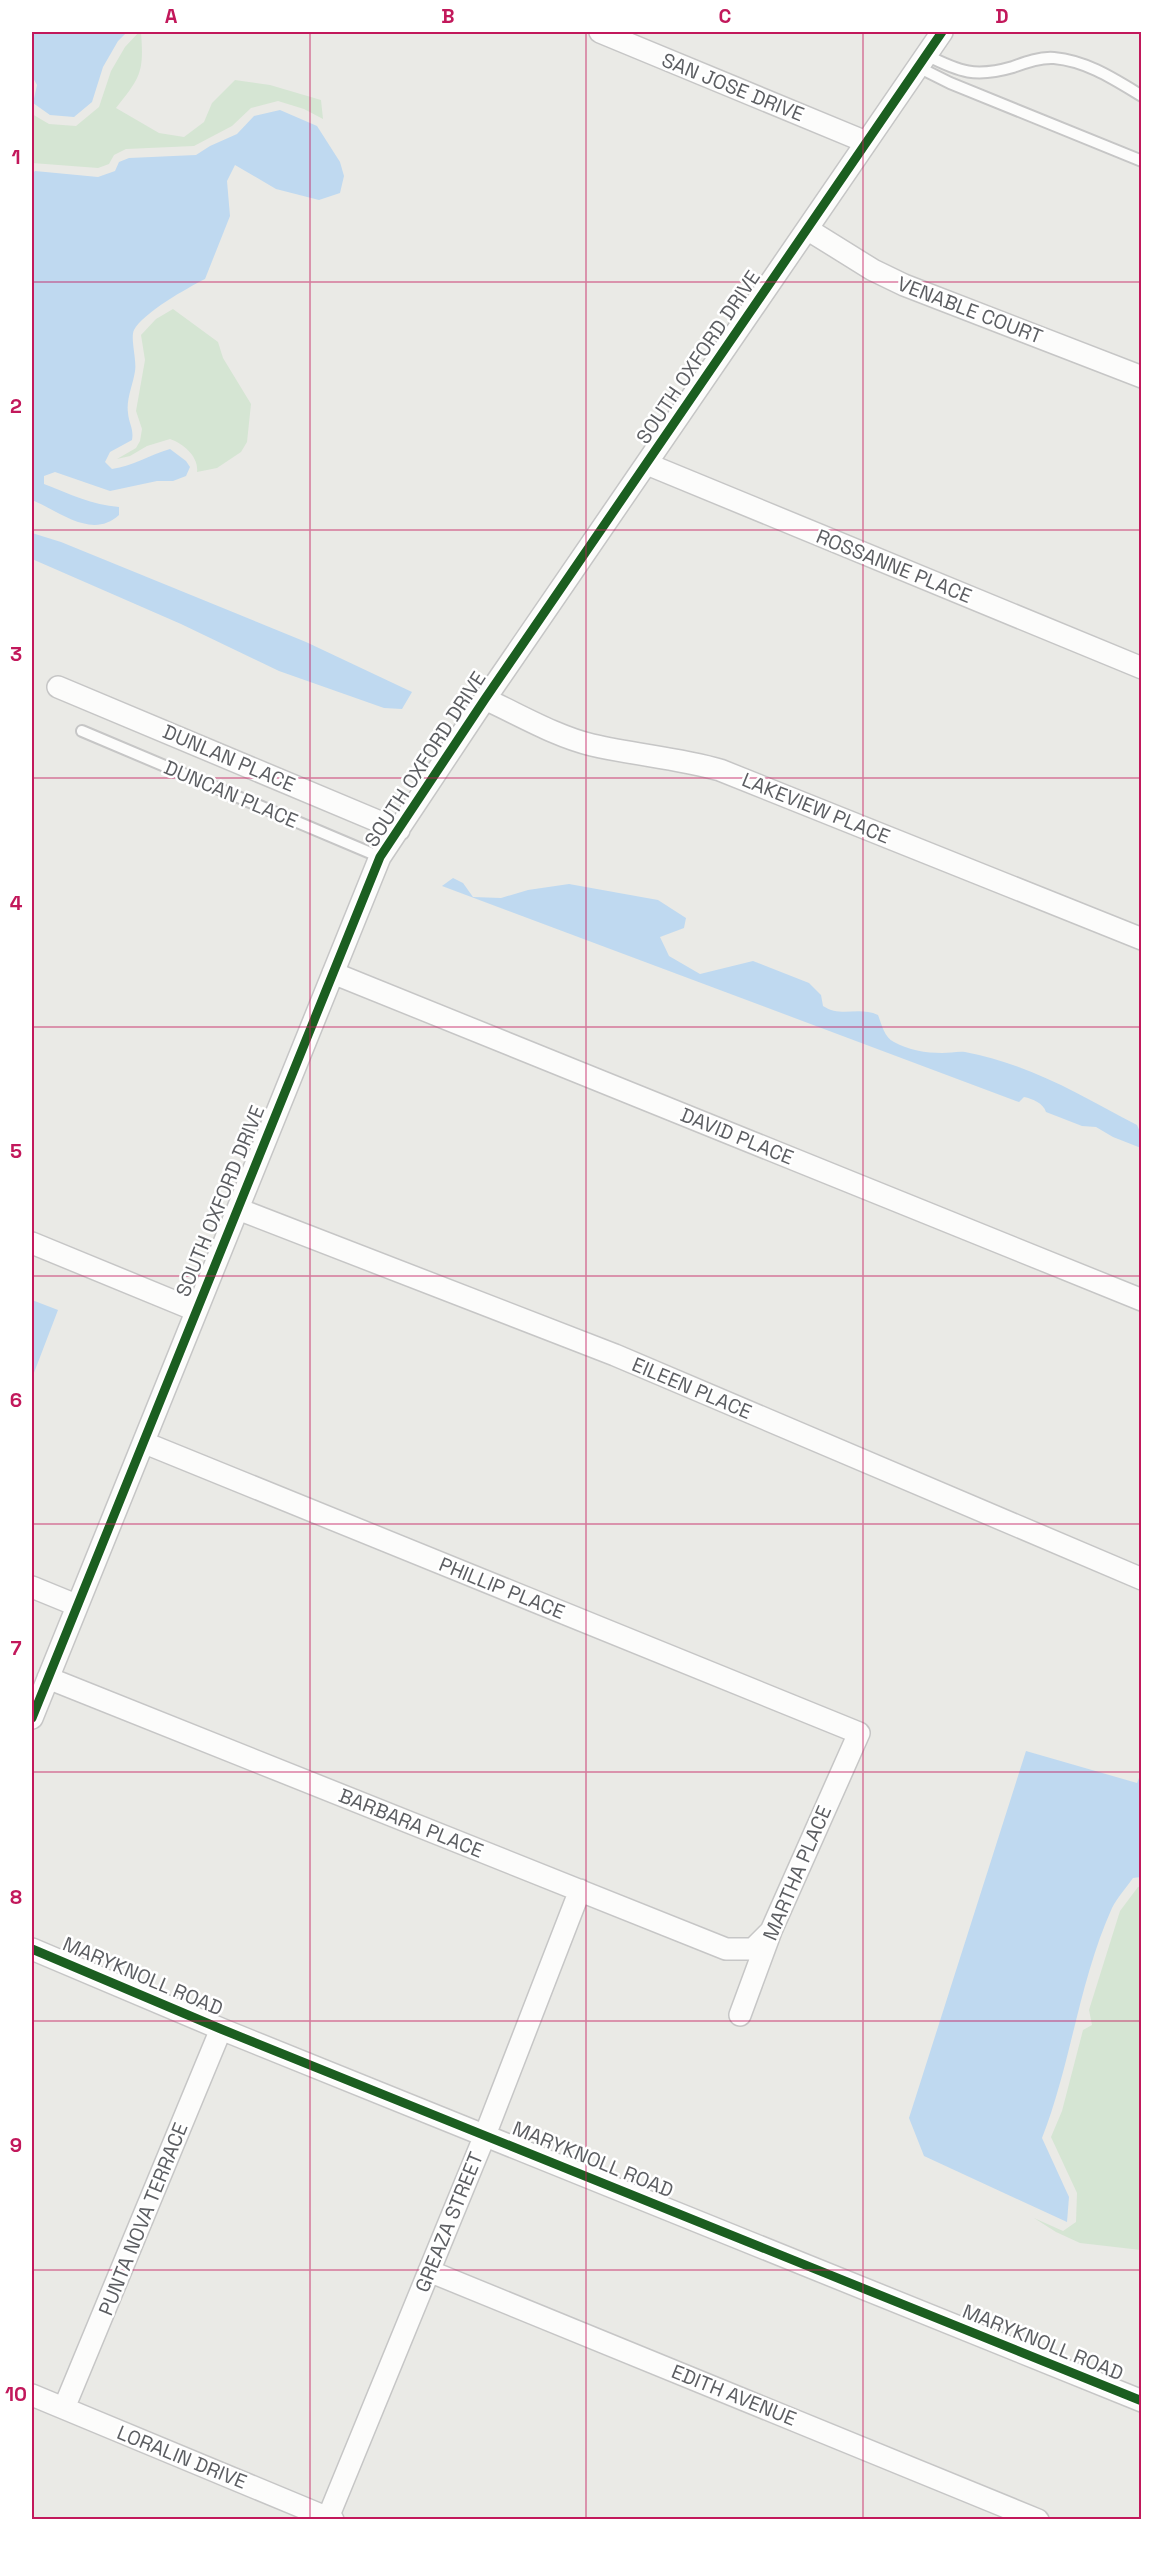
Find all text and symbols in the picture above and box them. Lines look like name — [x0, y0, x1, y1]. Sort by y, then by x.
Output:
text: A — [165, 3, 178, 29]
text: B — [441, 3, 455, 29]
text: C — [719, 3, 732, 29]
text: D — [995, 3, 1009, 29]
street label: SAN JOSE DRIVE — [658, 47, 808, 127]
text: 1 — [11, 144, 21, 170]
street label: SOUTH OXFORD DRIVE — [630, 265, 766, 449]
street label: VENABLE COURT — [894, 270, 1047, 350]
text: 2 — [10, 393, 22, 419]
street label: ROSSANNE PLACE — [812, 523, 976, 609]
text: 3 — [10, 641, 22, 667]
street label: SOUTH OXFORD DRIVE — [359, 666, 491, 852]
street label: DUNLAN PLACE — [159, 718, 299, 798]
street label: DUNCAN PLACE — [160, 754, 302, 834]
street label: LAKEVIEW PLACE — [738, 766, 894, 850]
text: 4 — [10, 890, 23, 916]
street label: SOUTH OXFORD DRIVE — [170, 1102, 270, 1300]
street label: DAVID PLACE — [677, 1102, 797, 1170]
text: 5 — [10, 1138, 22, 1164]
street label: EILEEN PLACE — [628, 1351, 756, 1425]
text: 6 — [10, 1387, 22, 1413]
street label: PHILLIP PLACE — [435, 1551, 569, 1625]
text: 7 — [10, 1635, 22, 1661]
street label: BARBARA PLACE — [335, 1782, 487, 1864]
street label: MARTHA PLACE — [757, 1802, 837, 1944]
text: 8 — [10, 1884, 22, 1910]
street label: MARYKNOLL ROAD — [59, 1931, 227, 2021]
street label: MARYKNOLL ROAD — [509, 2115, 677, 2203]
street label: PUNTA NOVA TERRACE — [92, 2119, 194, 2319]
text: 9 — [10, 2132, 22, 2158]
street label: GREAZA STREET — [409, 2148, 489, 2296]
street label: MARYKNOLL ROAD — [959, 2298, 1127, 2386]
street label: EDITH AVENUE — [668, 2358, 800, 2432]
text: 10 — [5, 2381, 27, 2407]
street label: LORALIN DRIVE — [113, 2419, 251, 2495]

